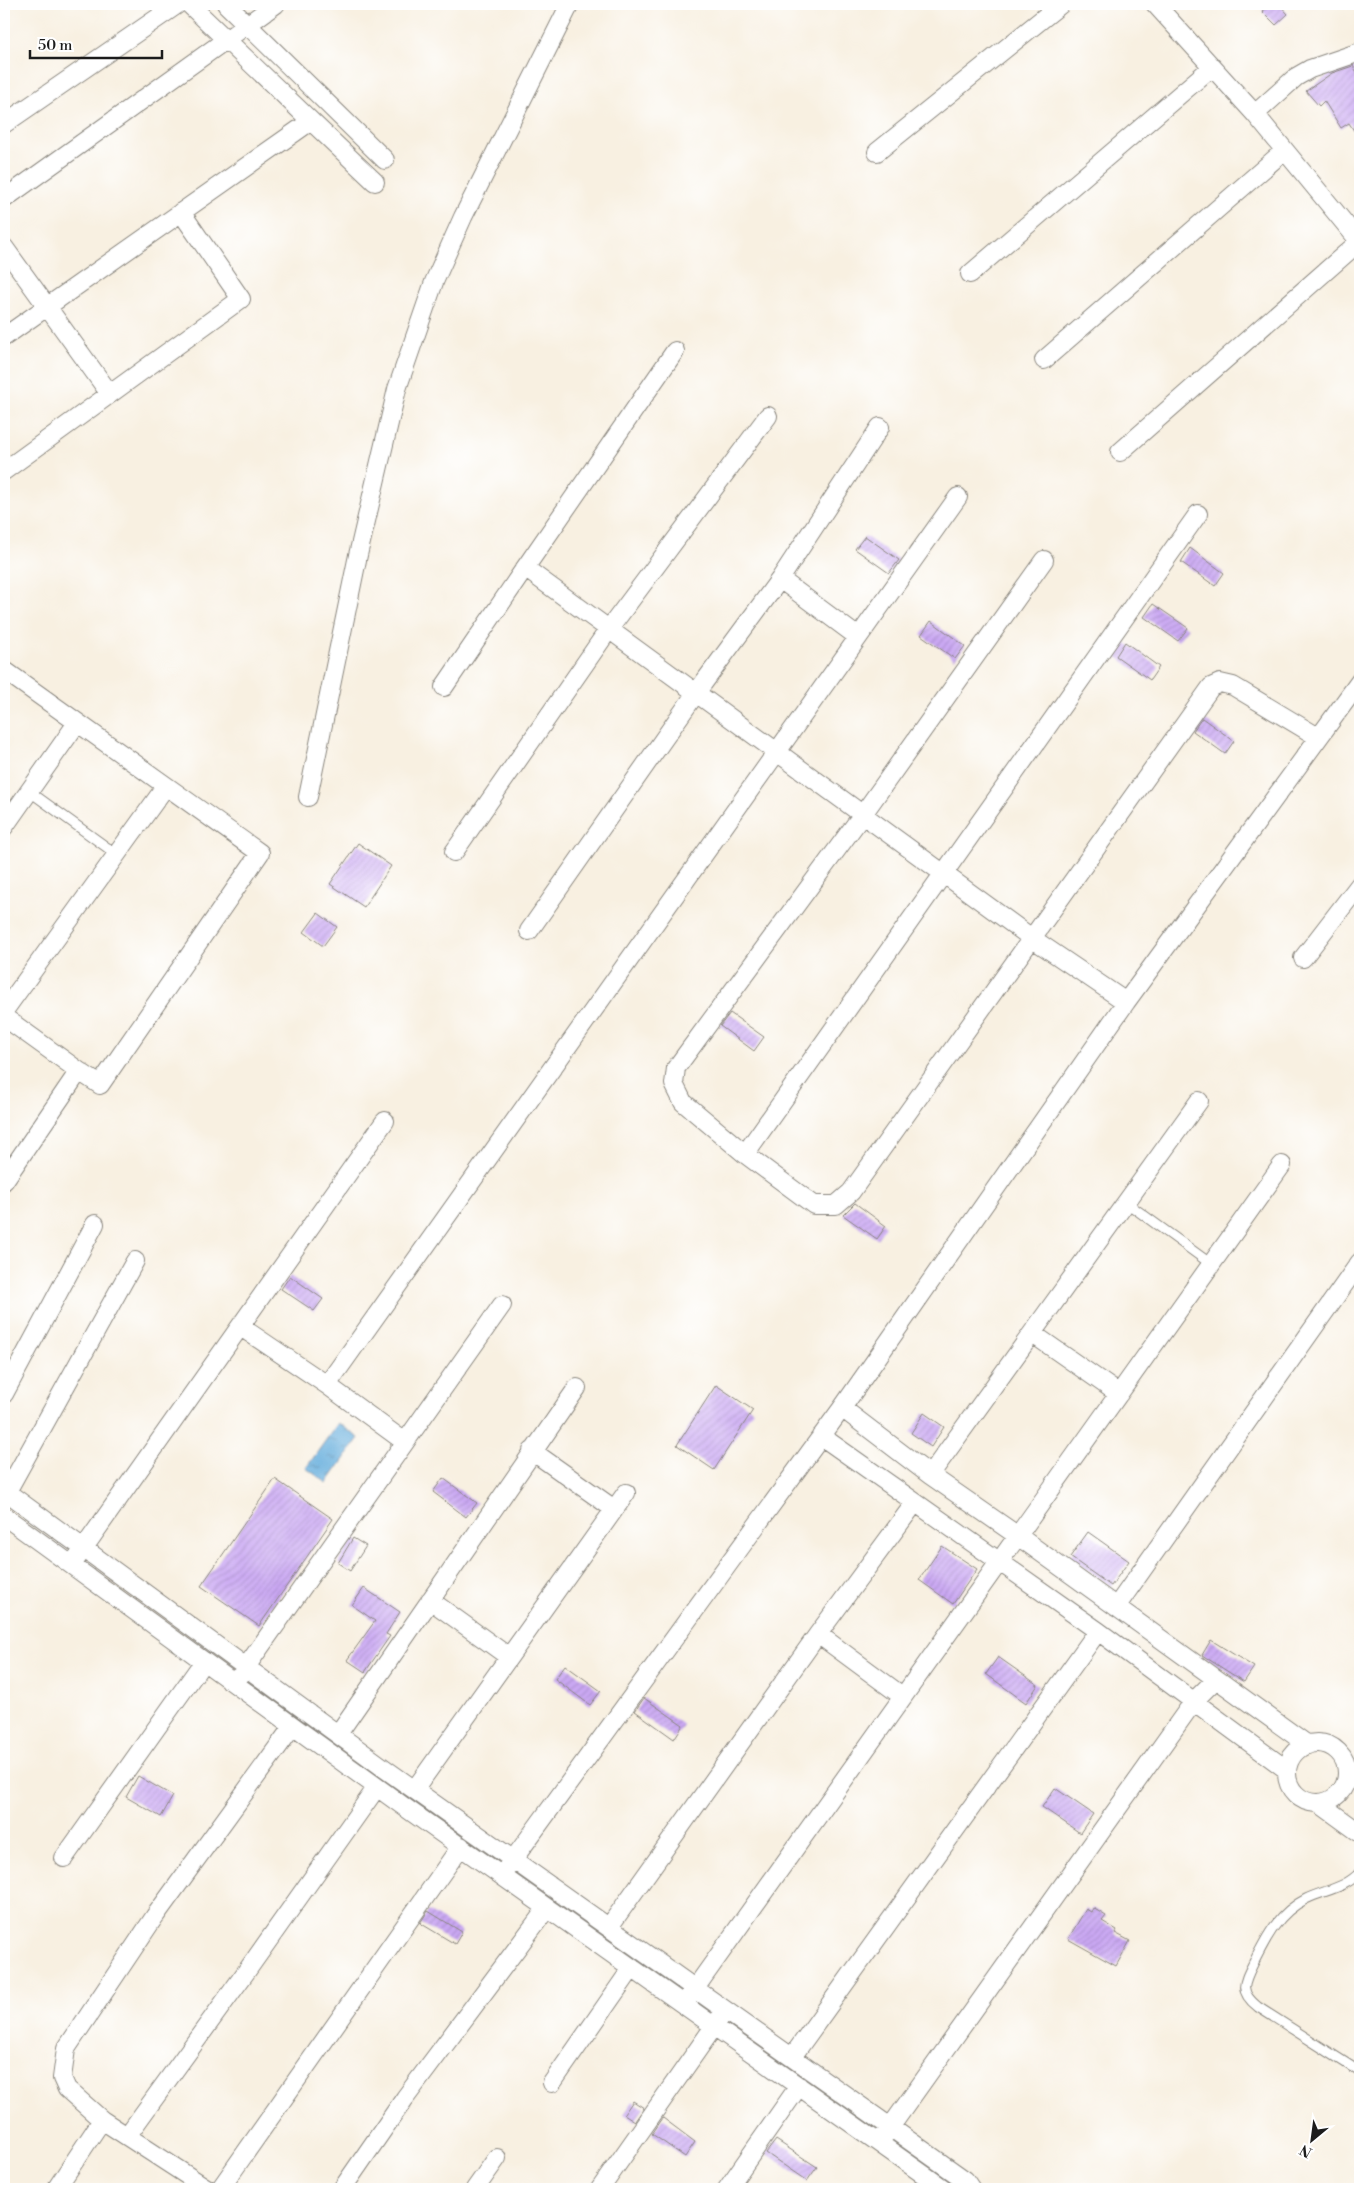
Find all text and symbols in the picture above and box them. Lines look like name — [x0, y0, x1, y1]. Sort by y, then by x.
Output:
scale bar — [30, 28, 162, 60]
text: 50 m — [38, 36, 72, 55]
north arrow — [1286, 2116, 1336, 2166]
text: N — [1297, 2140, 1315, 2161]

